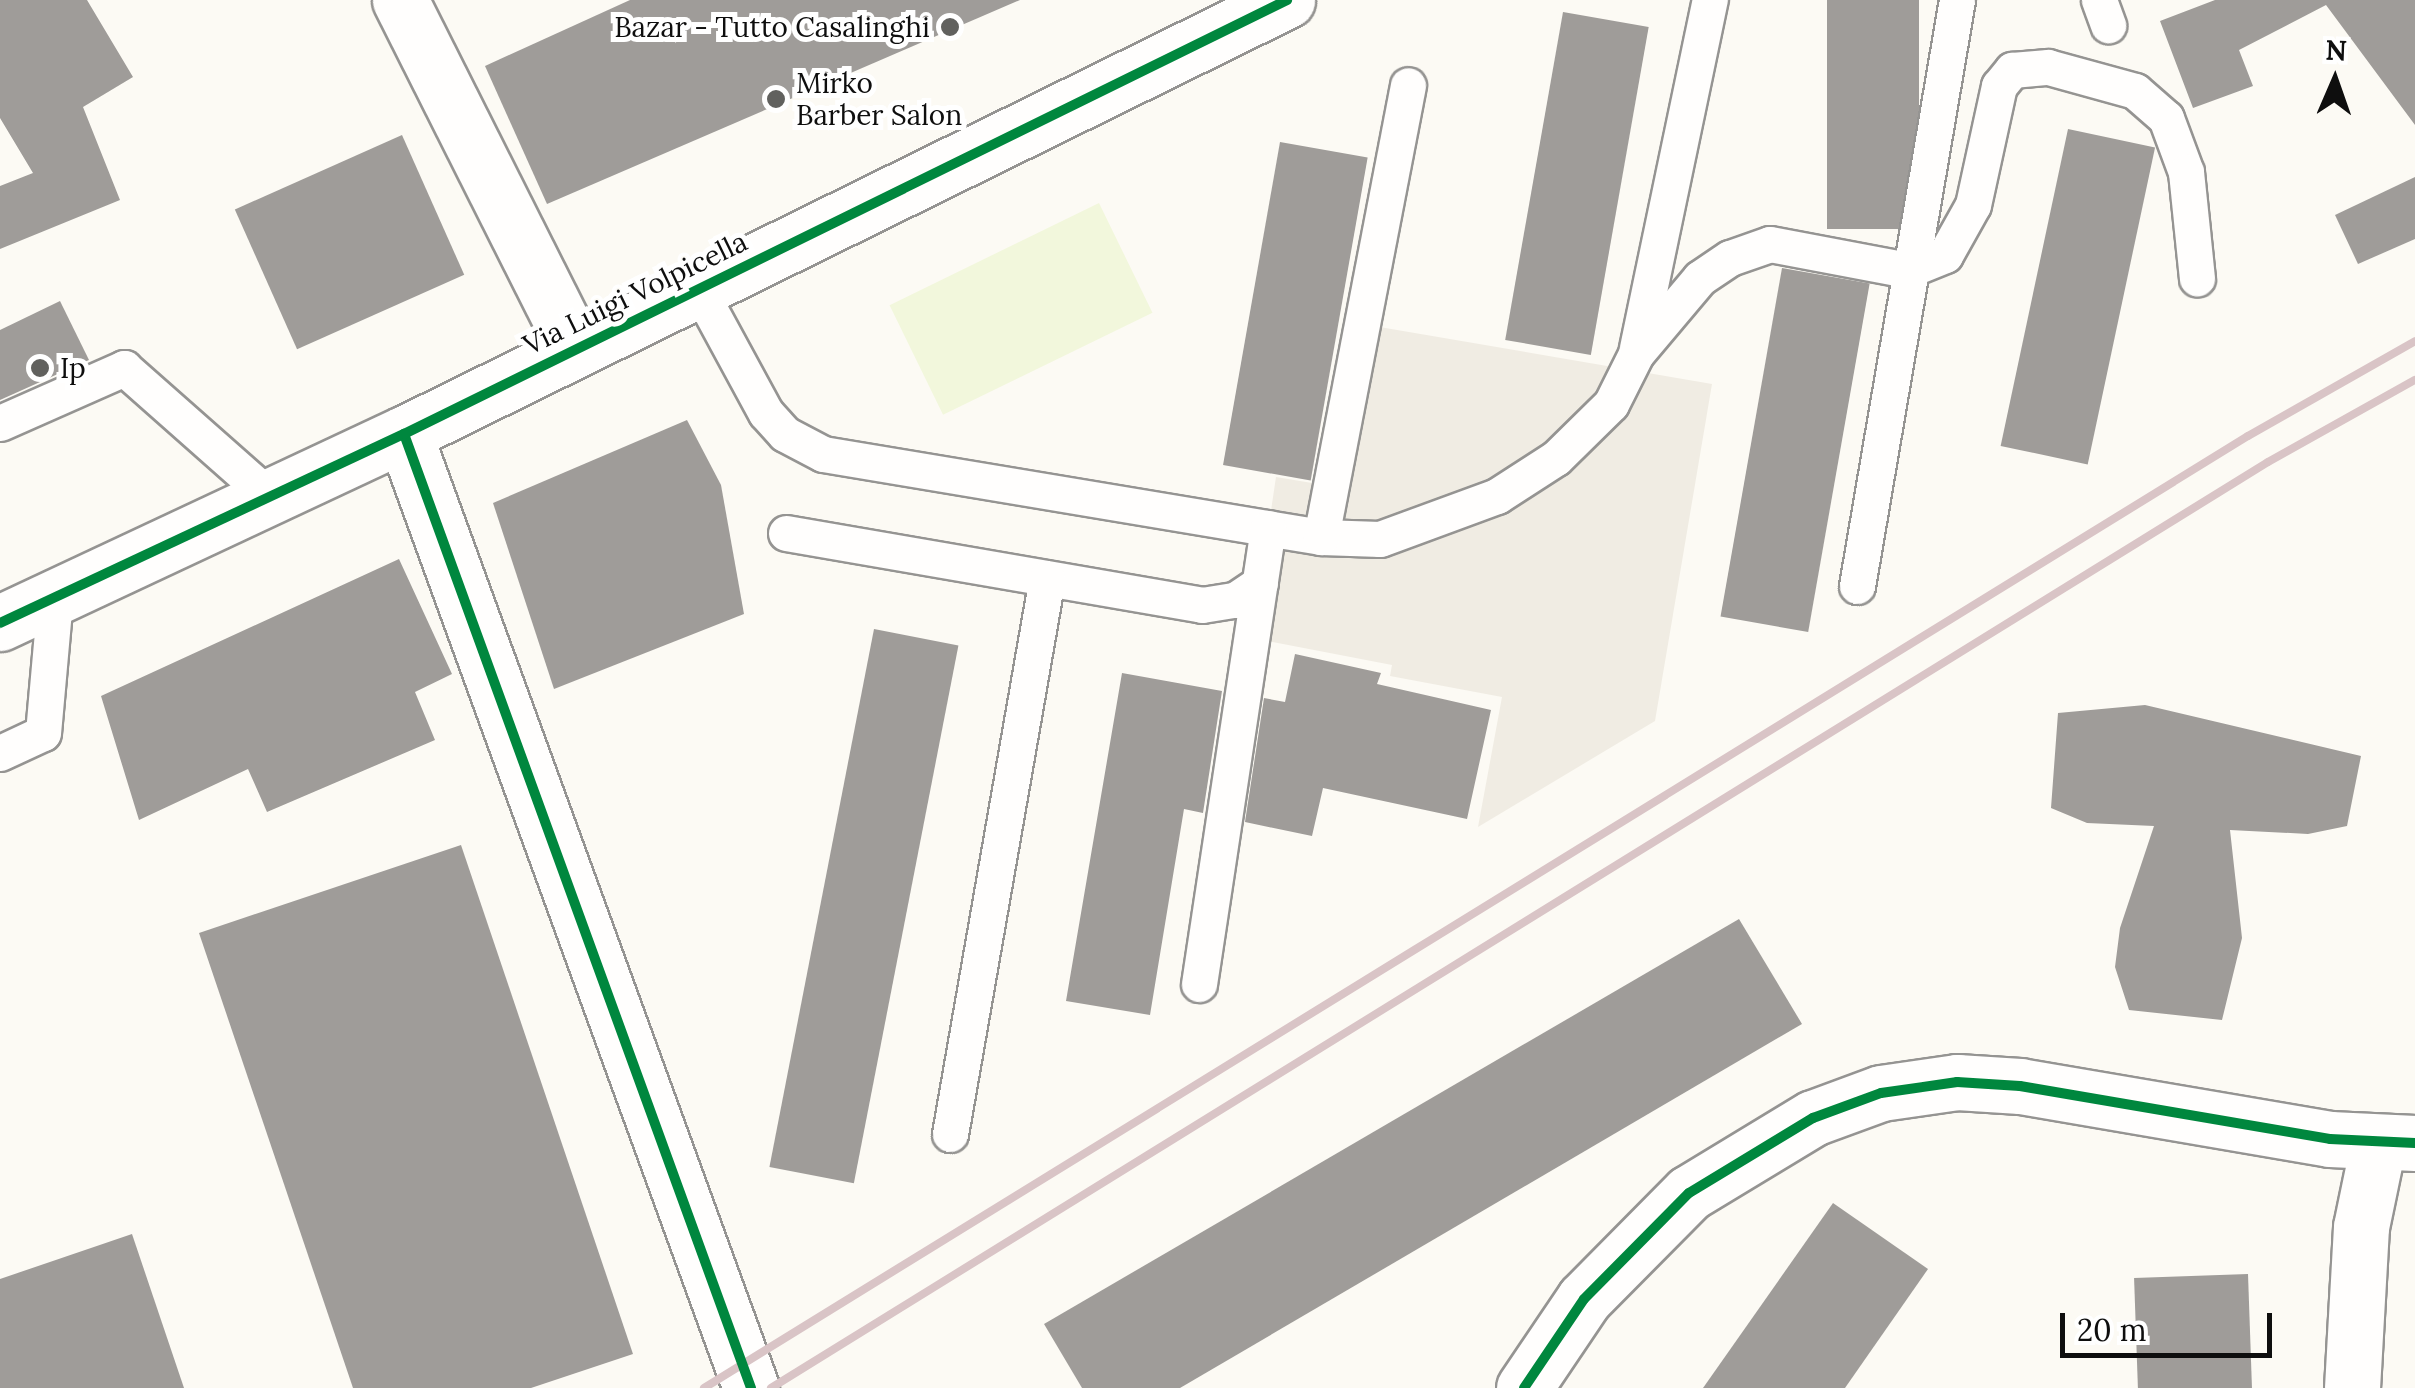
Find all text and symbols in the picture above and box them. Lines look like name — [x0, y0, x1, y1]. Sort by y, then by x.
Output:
place label: Bazar - Tutto Casalinghi — [614, 10, 930, 44]
marker: Bazar - Tutto Casalinghi — [939, 16, 961, 38]
north arrow — [2285, 30, 2385, 130]
text: N — [2325, 32, 2347, 68]
place label: Mirko Barber Salon — [796, 66, 962, 132]
marker: Mirko Barber Salon — [765, 88, 787, 110]
street label: Via Luigi Volpicella — [517, 224, 753, 362]
place label: Ip — [60, 351, 86, 385]
marker: Ip — [29, 357, 51, 379]
scale bar — [2065, 1293, 2278, 1355]
text: 20 m — [2077, 1311, 2146, 1349]

